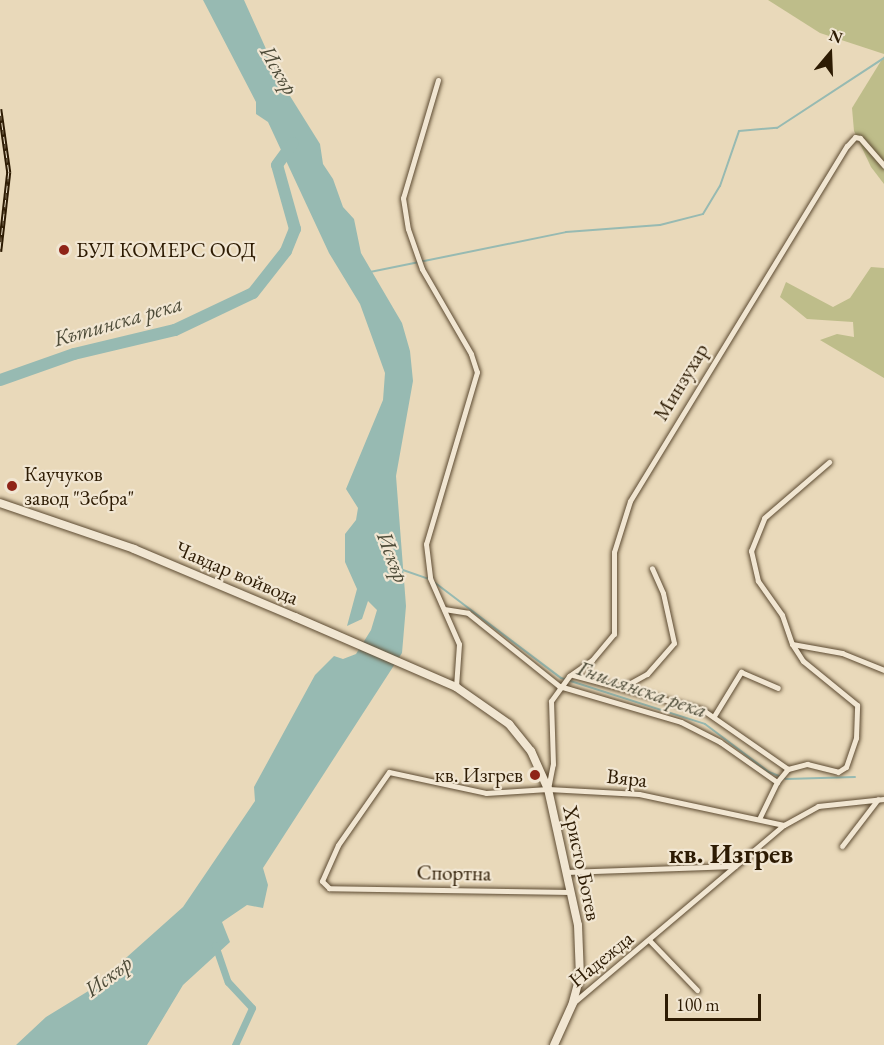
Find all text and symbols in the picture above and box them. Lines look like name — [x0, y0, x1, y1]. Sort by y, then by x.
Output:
north arrow — [800, 24, 860, 84]
text: N — [826, 24, 846, 49]
water label: Искър — [254, 41, 304, 99]
place label: БУЛ КОМЕРС ООД — [76, 237, 256, 263]
marker: БУЛ КОМЕРС ООД — [57, 243, 71, 257]
water label: Кътинска река — [50, 290, 186, 352]
street label: Минзухар — [648, 339, 714, 425]
place label: Каучуков завод "Зебра" — [24, 461, 134, 511]
marker: Каучуков завод "Зебра" — [5, 479, 19, 493]
water label: Искър — [371, 528, 415, 586]
street label: Чавдар войвода — [172, 536, 302, 610]
water label: Гнилянска река — [574, 654, 710, 724]
place label: кв. Изгрев — [435, 762, 523, 788]
street label: Вяра — [606, 763, 648, 793]
marker: кв. Изгрев — [528, 768, 542, 782]
street label: Христо Ботев — [558, 803, 606, 923]
district label: кв. Изгрев — [669, 838, 793, 870]
street label: Спортна — [416, 860, 492, 886]
street label: Надежда — [564, 925, 638, 993]
water label: Искър — [79, 950, 137, 1002]
scale bar — [668, 982, 764, 1020]
text: 100 m — [676, 993, 720, 1016]

